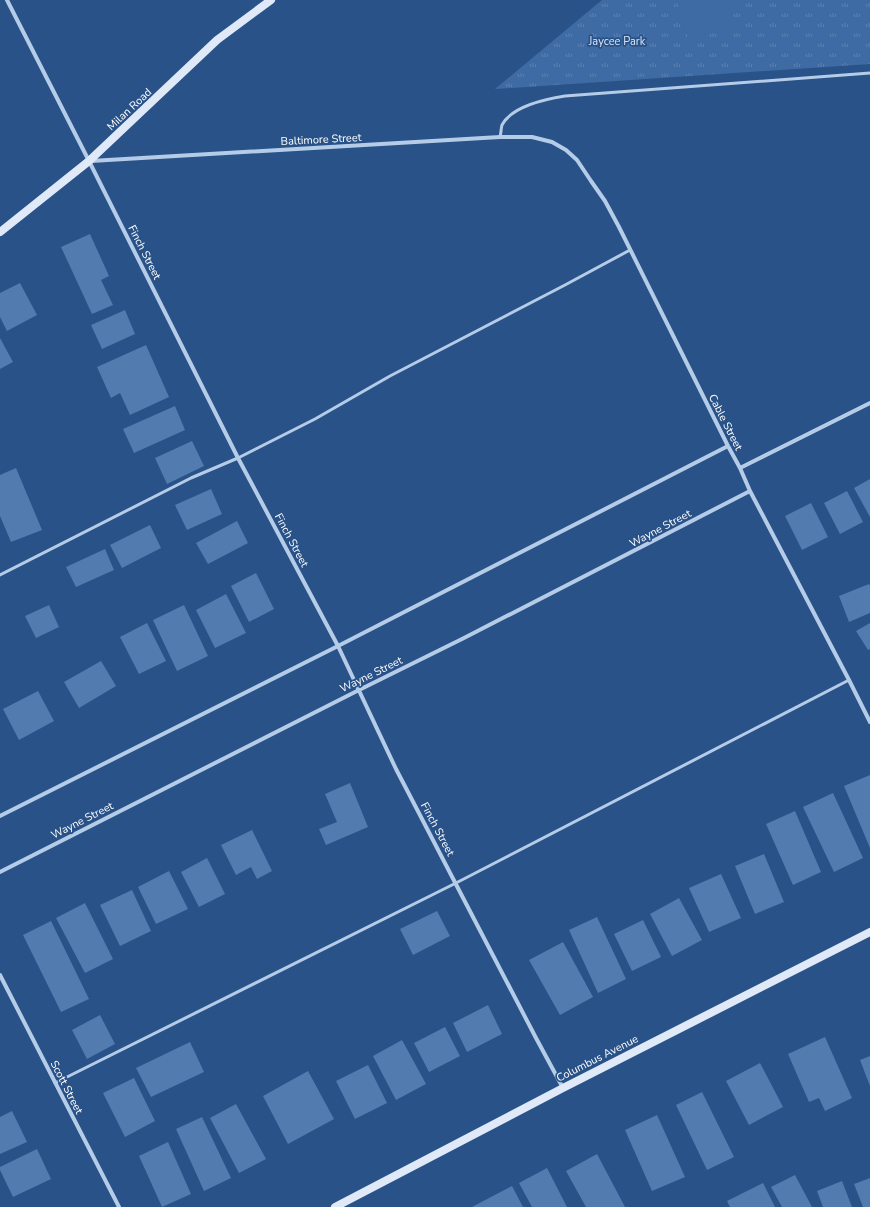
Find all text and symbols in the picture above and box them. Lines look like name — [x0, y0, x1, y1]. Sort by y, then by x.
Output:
park label: Jaycee Park — [588, 34, 646, 49]
street label: Milan Road — [104, 85, 155, 134]
street label: Baltimore Street — [280, 130, 362, 149]
street label: Finch Street — [124, 223, 165, 282]
street label: Cable Street — [705, 391, 746, 453]
street label: Wayne Street — [627, 506, 694, 551]
street label: Finch Street — [271, 511, 312, 570]
street label: Wayne Street — [337, 653, 405, 696]
street label: Wayne Street — [49, 798, 116, 843]
street label: Finch Street — [417, 800, 458, 859]
street label: Columbus Avenue — [554, 1031, 641, 1086]
street label: Scott Street — [47, 1058, 87, 1117]

